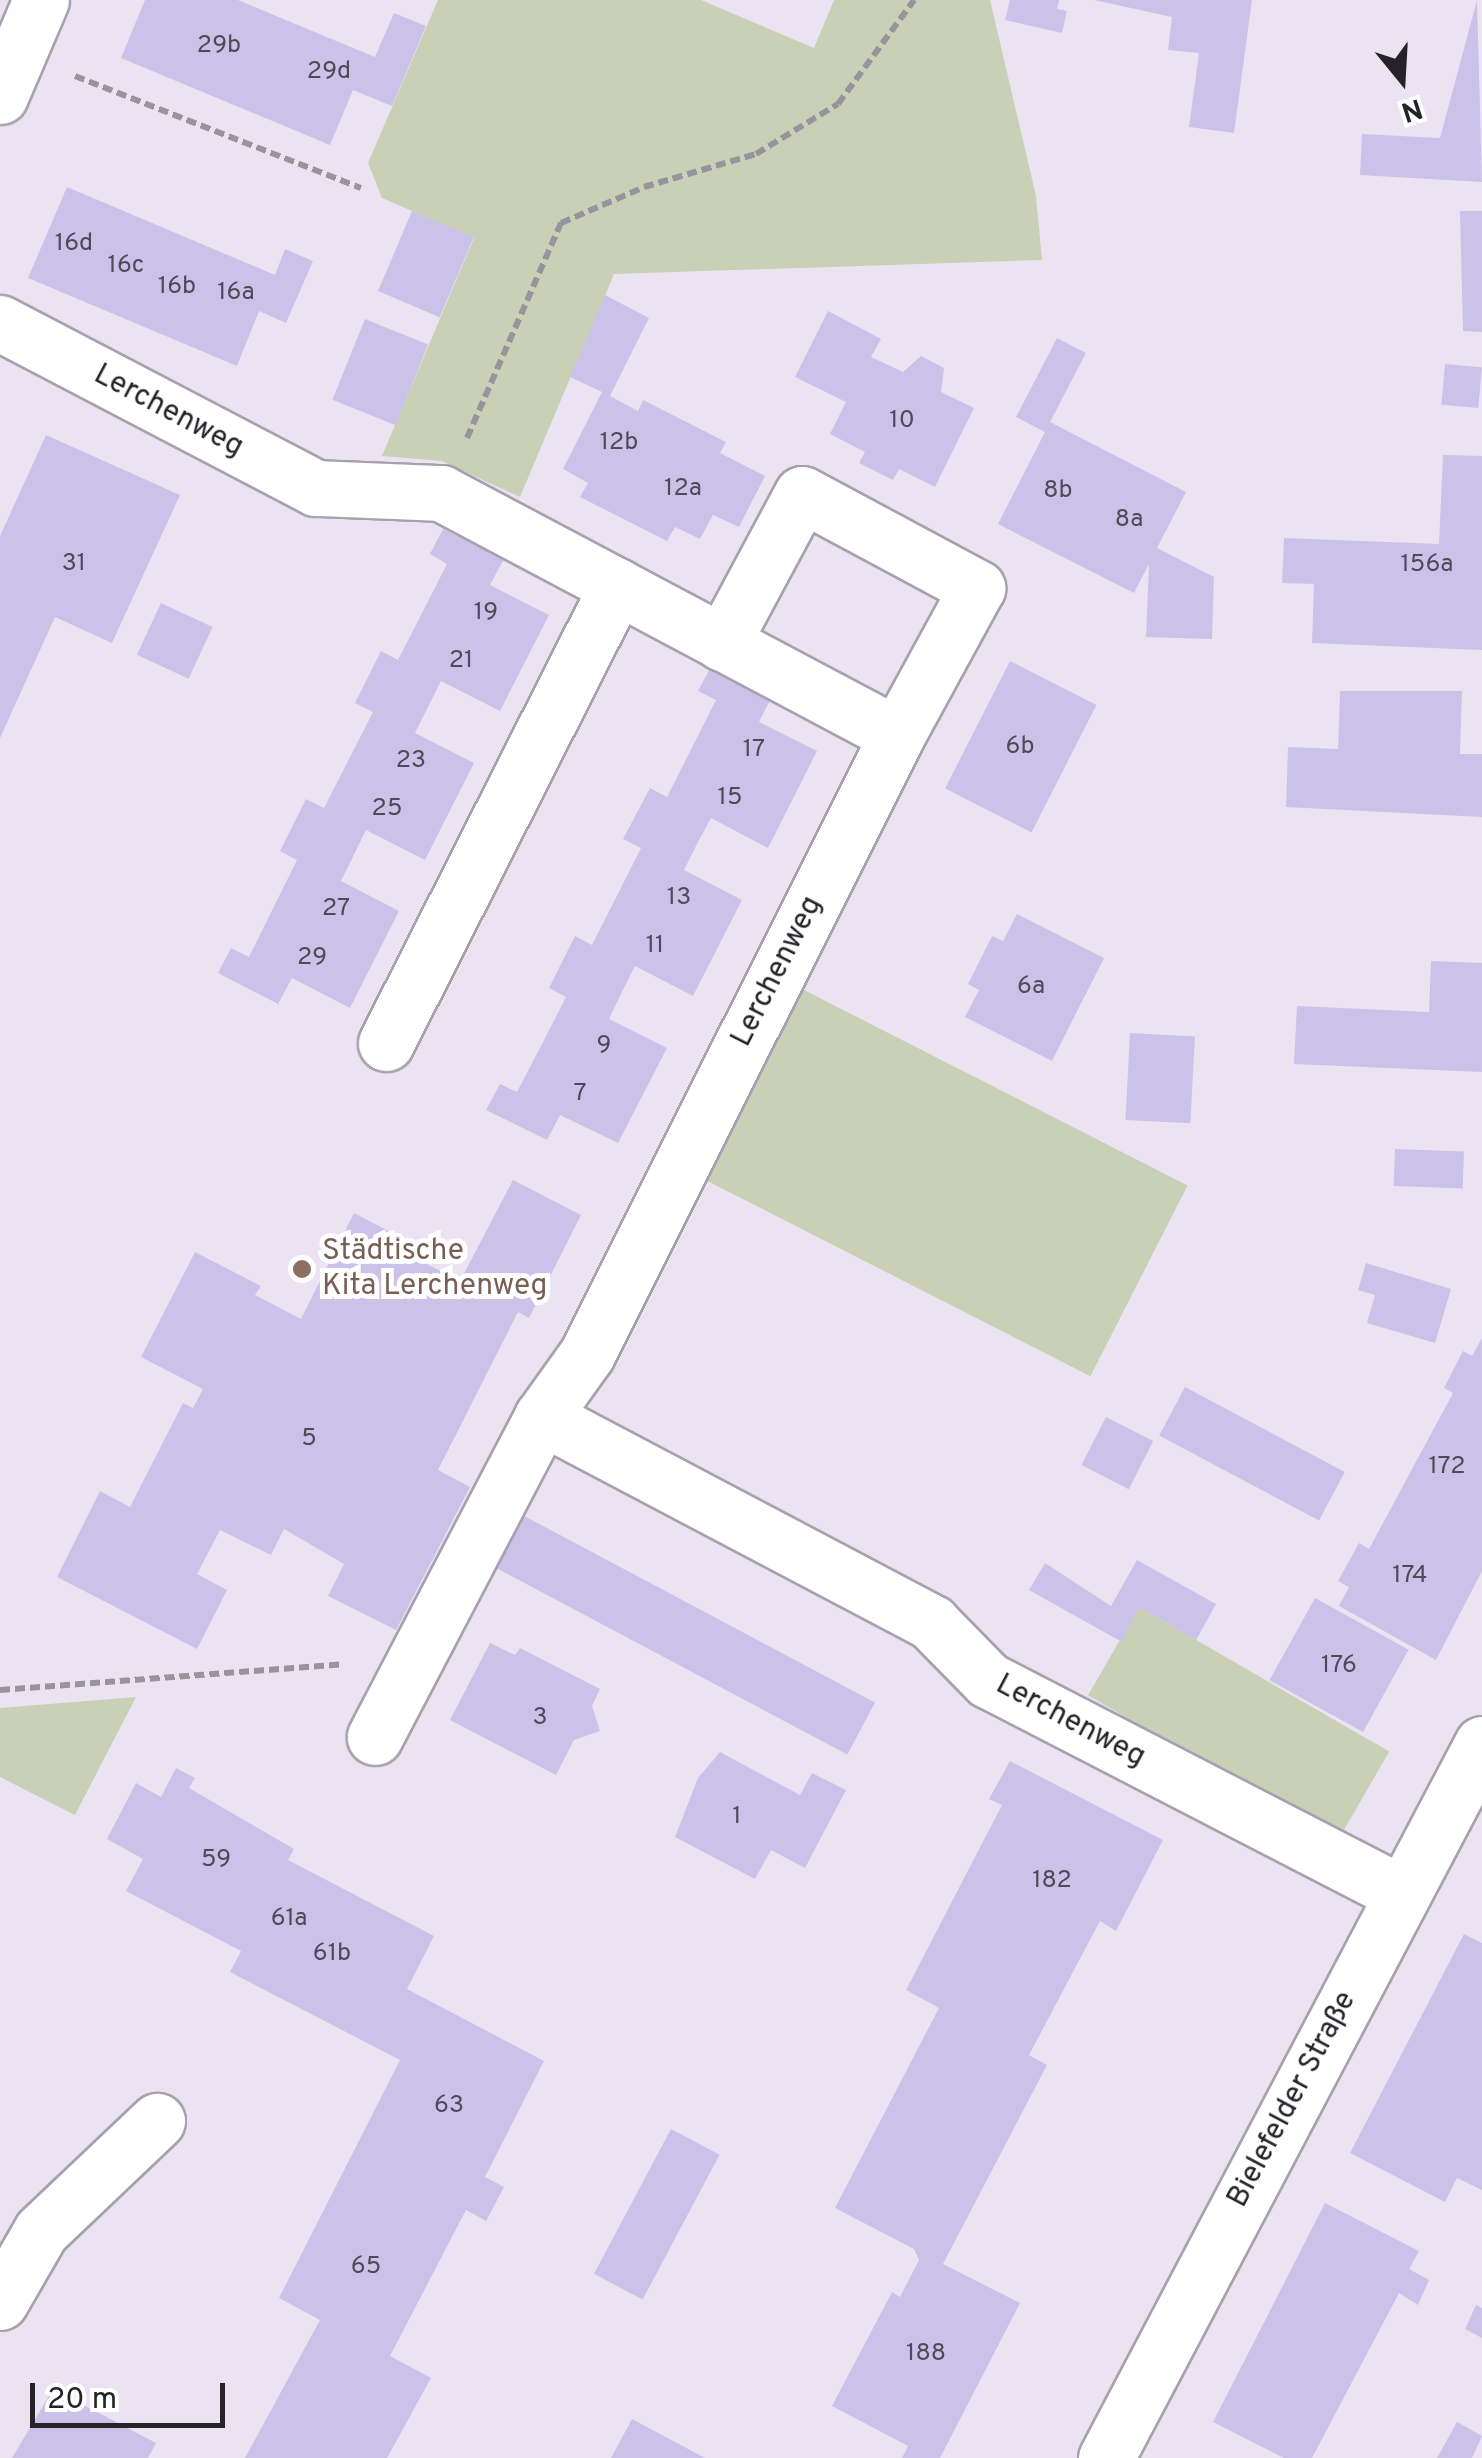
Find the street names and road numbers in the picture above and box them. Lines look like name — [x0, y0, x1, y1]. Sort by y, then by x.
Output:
street label: Lerchenweg — [87, 358, 249, 466]
street label: Lerchenweg — [725, 891, 831, 1053]
street label: Lerchenweg — [989, 1668, 1151, 1776]
street label: Bielefelder Straße — [1221, 1986, 1365, 2214]

